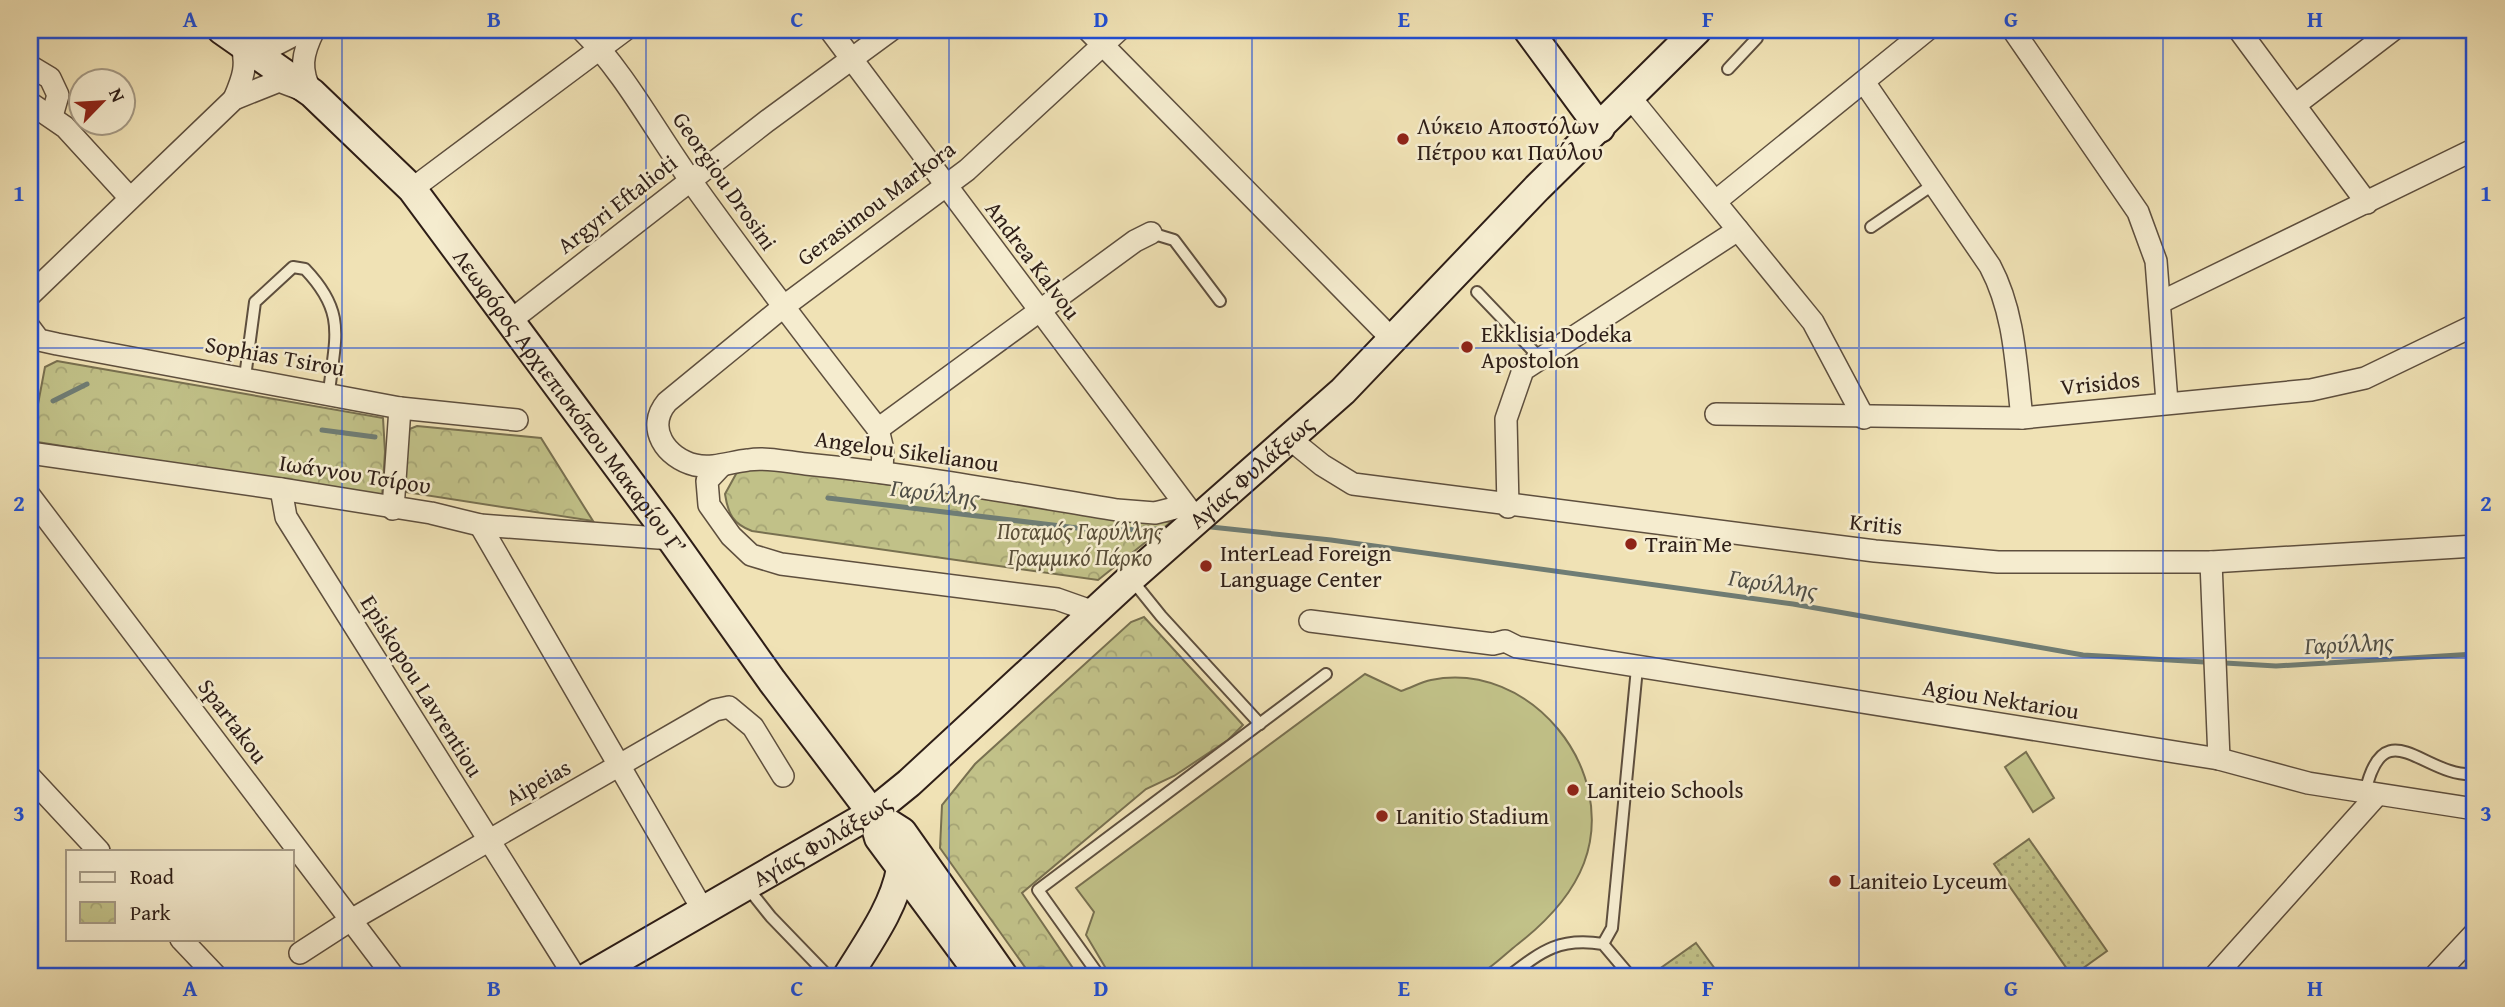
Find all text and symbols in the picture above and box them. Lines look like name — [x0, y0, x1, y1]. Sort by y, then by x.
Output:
text: A — [183, 2, 198, 35]
text: B — [487, 2, 501, 35]
text: C — [790, 2, 804, 35]
text: D — [1094, 2, 1109, 35]
text: E — [1398, 2, 1410, 35]
text: F — [1702, 2, 1714, 35]
text: G — [2004, 2, 2018, 35]
text: H — [2307, 2, 2323, 35]
north arrow — [66, 66, 136, 136]
text: N — [102, 83, 133, 107]
street label: Georgiou Drosini — [665, 105, 786, 257]
place label: Λύκειο Αποστόλων Πέτρου και Παύλου — [1417, 109, 1603, 168]
marker: Λύκειο Αποστόλων Πέτρου και Παύλου — [1395, 131, 1411, 147]
street label: Gerasimou Markora — [790, 132, 962, 273]
street label: Argyri Eftalioti — [550, 146, 684, 261]
text: 1 — [13, 176, 25, 209]
text: 1 — [2480, 176, 2492, 209]
street label: Andrea Kalvou — [978, 193, 1089, 326]
street label: Λεωφόρος Αρχιεπισκόπου Μακαρίου Γ’ — [446, 242, 694, 561]
place label: Ekklisia Dodeka Apostolon — [1481, 317, 1632, 376]
street label: Sophias Tsirou — [202, 327, 348, 384]
marker: Ekklisia Dodeka Apostolon — [1459, 339, 1475, 355]
street label: Vrisidos — [2059, 362, 2141, 403]
street label: Αγίας Φυλάξεως — [1181, 407, 1321, 536]
street label: Angelou Sikelianou — [813, 421, 1002, 480]
street label: Ιωάννου Τσίρου — [277, 445, 433, 502]
water label: Γαρύλλης — [887, 470, 982, 515]
text: 2 — [13, 486, 25, 519]
text: 2 — [2480, 486, 2492, 519]
street label: Kritis — [1848, 504, 1904, 543]
park label: Ποταμός Γαρύλλης Γραμμικό Πάρκο — [996, 514, 1164, 573]
place label: Train Me — [1645, 527, 1732, 560]
place label: InterLead Foreign Language Center — [1220, 536, 1391, 595]
marker: Train Me — [1623, 536, 1639, 552]
marker: InterLead Foreign Language Center — [1198, 558, 1214, 574]
water label: Γαρύλλης — [1725, 559, 1820, 608]
street label: Episkopou Lavrentiou — [353, 588, 492, 784]
water label: Γαρύλλης — [2302, 624, 2395, 663]
street label: Agiou Nektariou — [1921, 670, 2082, 727]
street label: Spartakou — [191, 671, 277, 770]
street label: Aipeias — [499, 750, 576, 813]
place label: Laniteio Schools — [1587, 773, 1744, 806]
marker: Laniteio Schools — [1565, 782, 1581, 798]
street label: Αγίας Φυλάξεως — [746, 786, 899, 895]
text: 3 — [13, 796, 25, 829]
text: 3 — [2480, 796, 2492, 829]
place label: Lanitio Stadium — [1396, 799, 1549, 832]
marker: Lanitio Stadium — [1374, 808, 1390, 824]
legend — [66, 850, 294, 940]
text: Road — [130, 861, 175, 892]
place label: Laniteio Lyceum — [1849, 864, 2008, 897]
marker: Laniteio Lyceum — [1827, 873, 1843, 889]
text: Park — [130, 897, 171, 928]
text: A — [183, 971, 198, 1004]
text: B — [487, 971, 501, 1004]
text: C — [790, 971, 804, 1004]
text: D — [1094, 971, 1109, 1004]
text: E — [1398, 971, 1410, 1004]
text: F — [1702, 971, 1714, 1004]
text: G — [2004, 971, 2018, 1004]
text: H — [2307, 971, 2323, 1004]

